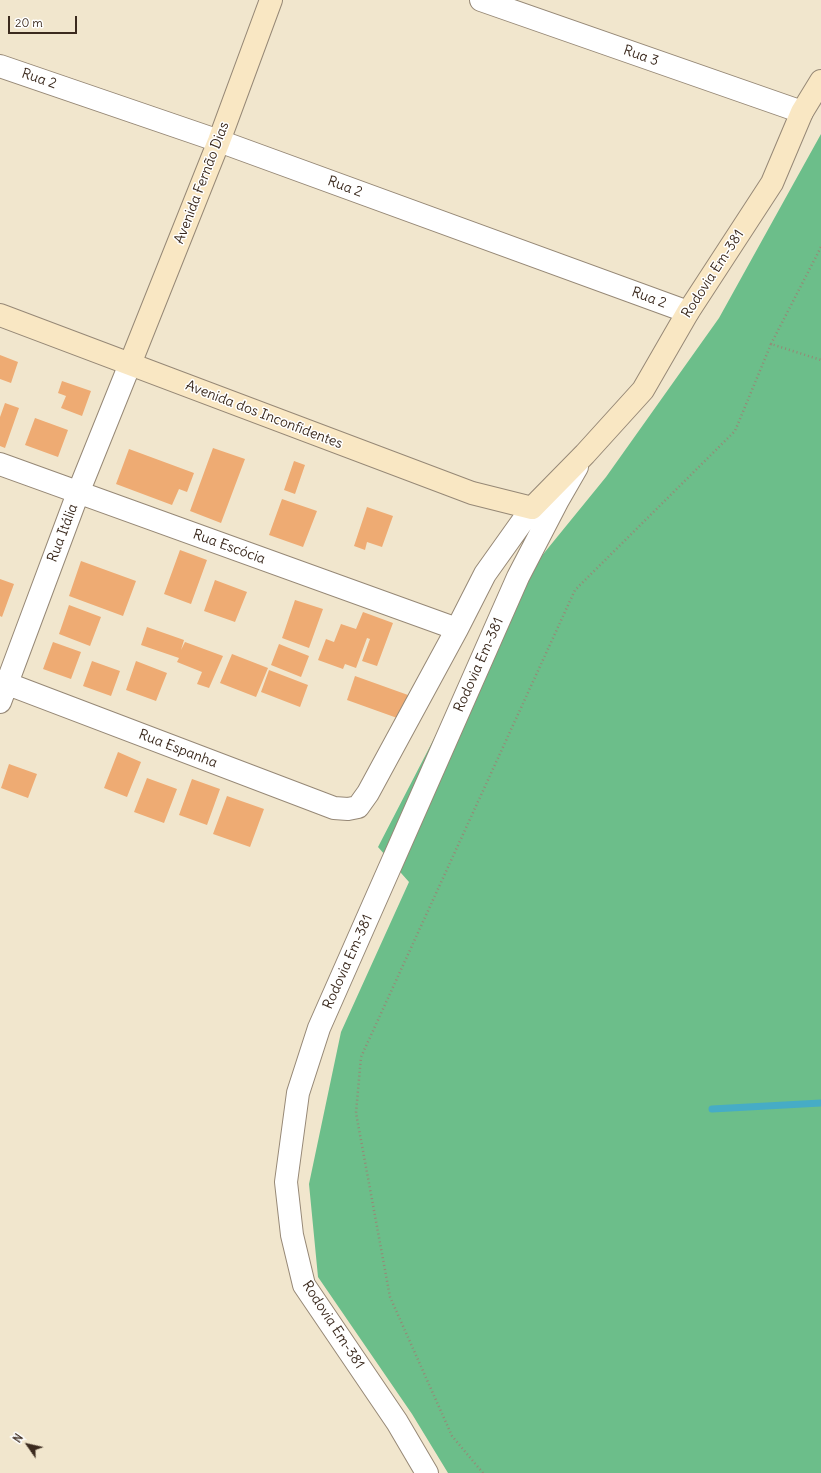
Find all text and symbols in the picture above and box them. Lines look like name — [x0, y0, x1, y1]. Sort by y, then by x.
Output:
scale bar — [10, 8, 79, 34]
text: 20 m — [15, 15, 43, 30]
street label: Rua 3 — [621, 42, 661, 70]
street label: Rua 2 — [19, 65, 59, 93]
street label: Avenida Fernão Dias — [171, 120, 233, 246]
street label: Rua 2 — [325, 173, 365, 201]
street label: Rodovia Em-381 — [678, 227, 748, 321]
street label: Rua 2 — [629, 284, 669, 312]
street label: Avenida dos Inconfidentes — [183, 377, 345, 453]
street label: Rua Itália — [44, 502, 82, 564]
street label: Rua Escócia — [190, 526, 268, 568]
street label: Rodovia Em-381 — [451, 615, 507, 715]
street label: Rua Espanha — [136, 726, 220, 772]
street label: Rodovia Em-381 — [320, 912, 376, 1012]
street label: Rodovia Em-381 — [298, 1278, 368, 1372]
north arrow — [8, 1425, 48, 1465]
text: N — [10, 1431, 26, 1445]

